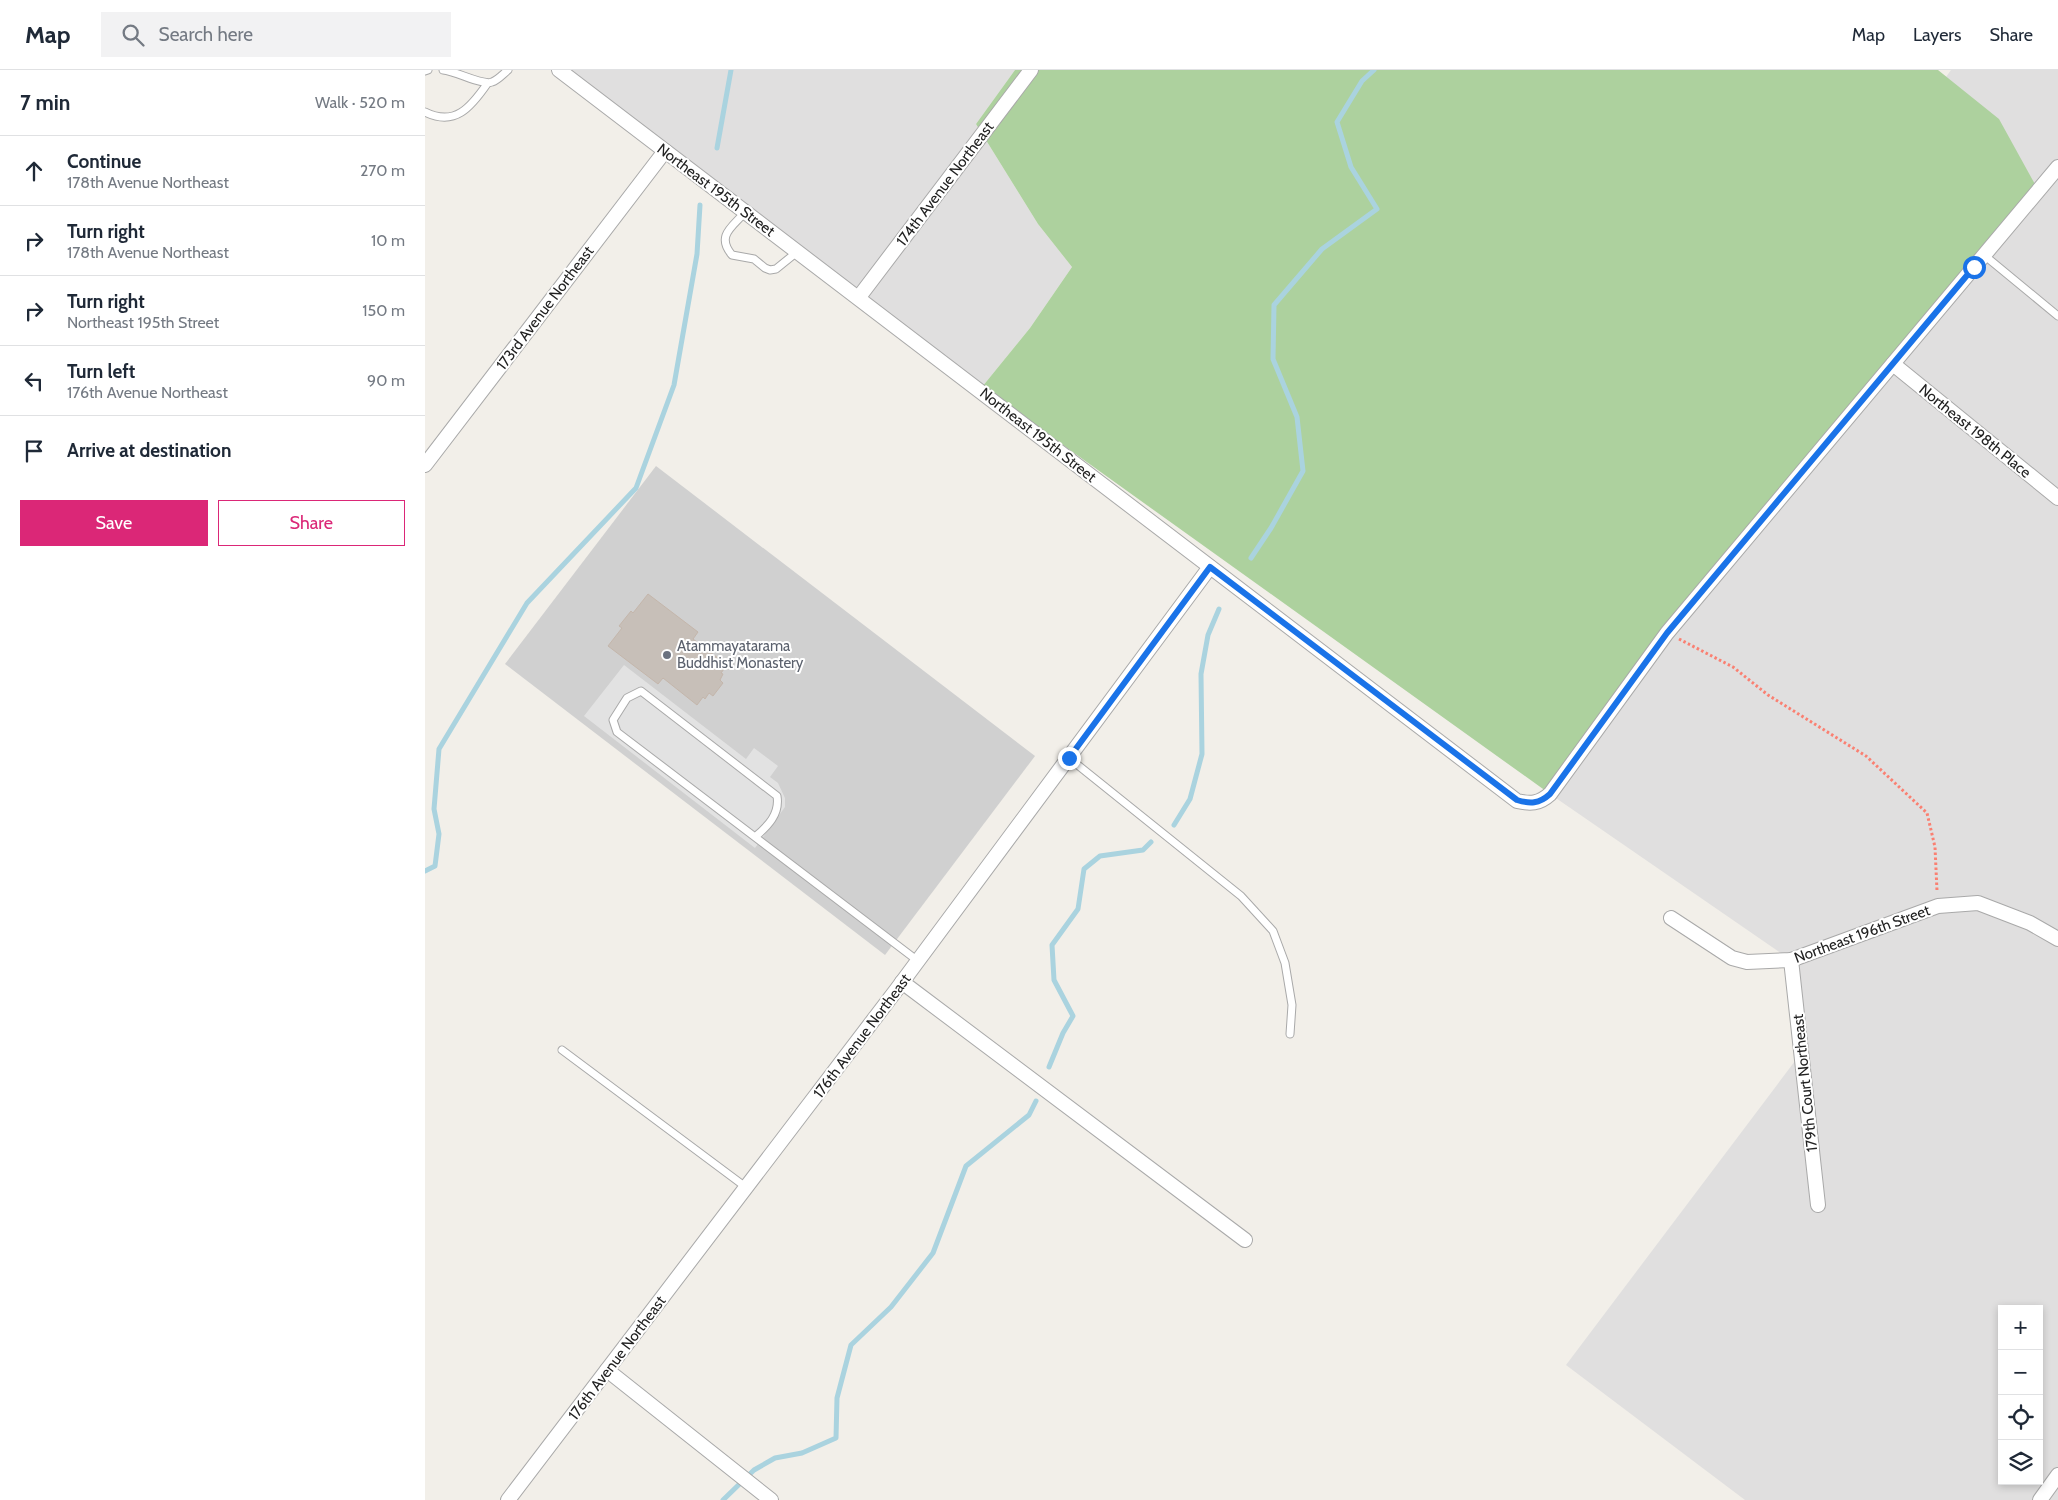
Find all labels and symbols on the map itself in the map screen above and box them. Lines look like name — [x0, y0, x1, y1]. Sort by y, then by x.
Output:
street label: 174th Avenue Northeast — [892, 118, 998, 250]
street label: Northeast 195th Street — [654, 140, 778, 240]
street label: 173rd Avenue Northeast — [493, 243, 597, 373]
route start — [1963, 256, 1986, 279]
street label: Northeast 198th Place — [1915, 380, 2035, 482]
street label: Northeast 195th Street — [976, 384, 1100, 486]
place label: Atammayatarama Buddhist Monastery — [677, 637, 804, 672]
marker: Atammayatarama Buddhist Monastery — [661, 649, 673, 661]
route end — [1058, 747, 1081, 770]
street label: Northeast 196th Street — [1792, 901, 1932, 967]
street label: 176th Avenue Northeast — [809, 970, 915, 1102]
street label: 179th Court Northeast — [1789, 1013, 1821, 1153]
street label: 176th Avenue Northeast — [564, 1292, 670, 1424]

